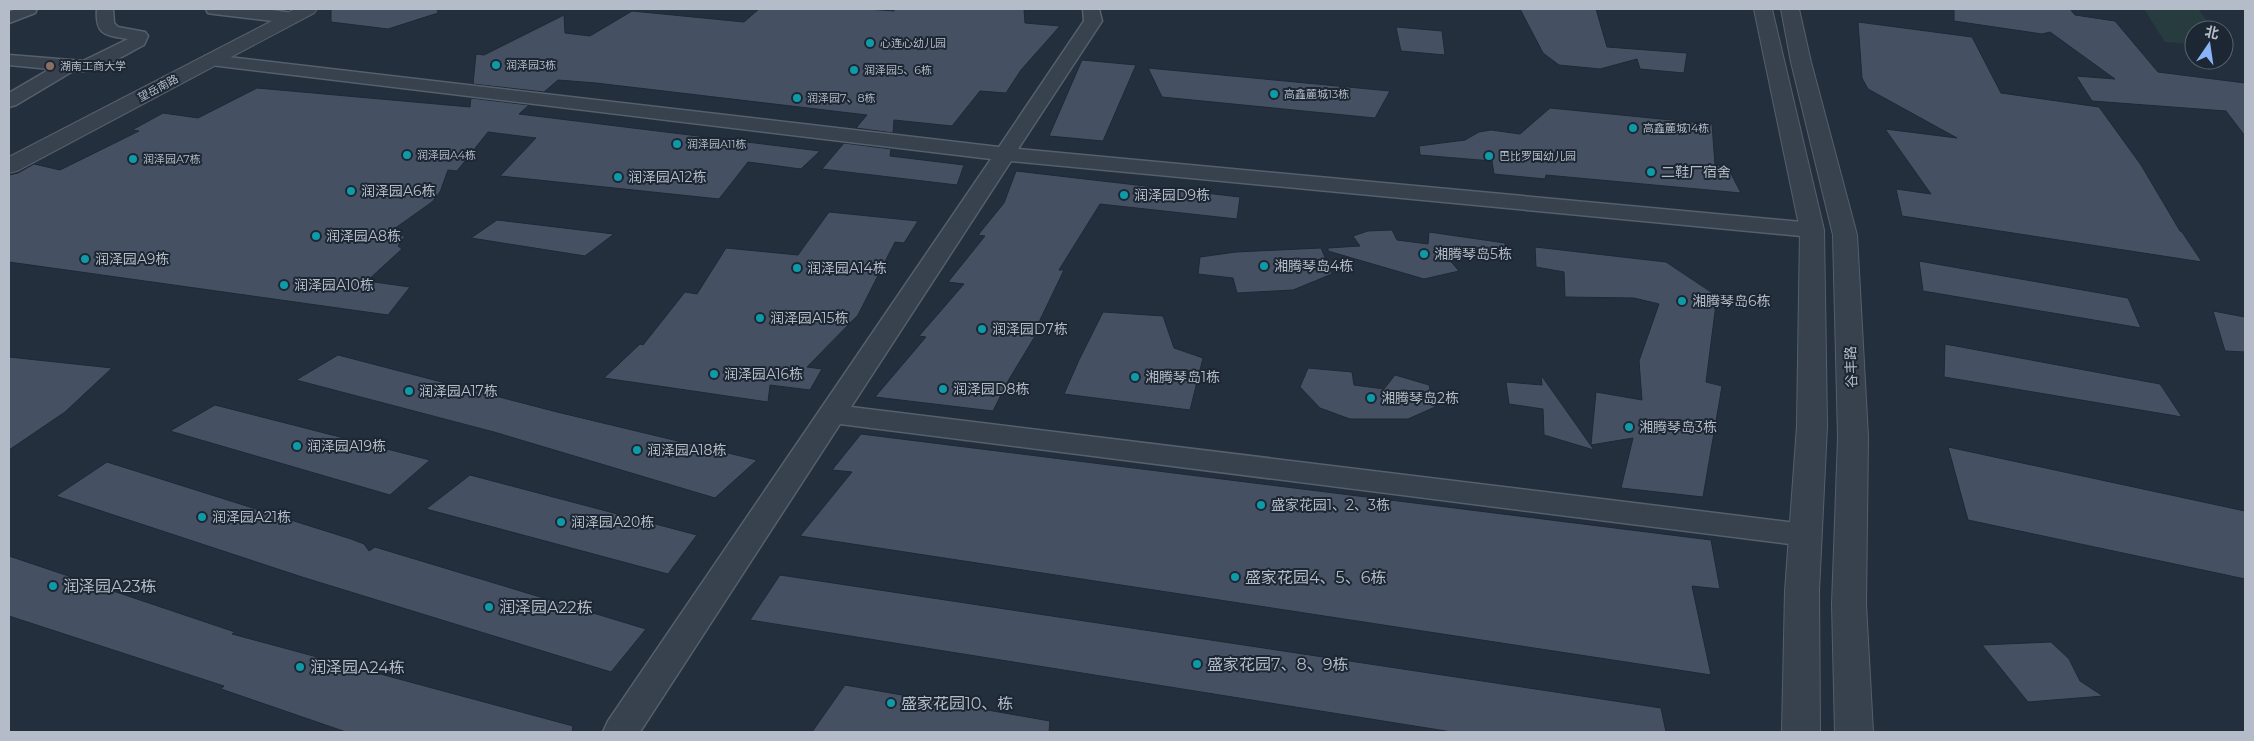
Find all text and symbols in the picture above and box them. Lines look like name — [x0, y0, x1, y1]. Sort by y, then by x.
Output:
north arrow — [2184, 20, 2234, 70]
text: 北 — [2203, 22, 2221, 43]
place label: 心连心幼儿园 — [880, 36, 946, 50]
marker: 心连心幼儿园 — [864, 37, 876, 49]
place label: 润泽园3栋 — [506, 58, 556, 72]
place label: 湖南工商大学 — [60, 59, 126, 73]
marker: 润泽园3栋 — [490, 59, 502, 71]
marker: 湖南工商大学 — [44, 60, 56, 72]
place label: 润泽园5、6栋 — [864, 63, 932, 77]
marker: 润泽园5、6栋 — [848, 64, 860, 76]
street label: 望岳南路 — [135, 71, 181, 105]
place label: 高鑫麓城13栋 — [1284, 87, 1349, 101]
marker: 高鑫麓城13栋 — [1268, 88, 1280, 100]
place label: 润泽园7、8栋 — [807, 91, 876, 105]
marker: 润泽园7、8栋 — [791, 92, 803, 104]
place label: 高鑫麓城14栋 — [1643, 121, 1709, 135]
marker: 高鑫麓城14栋 — [1627, 122, 1639, 134]
place label: 润泽园A11栋 — [687, 137, 746, 151]
marker: 润泽园A11栋 — [671, 138, 683, 150]
place label: 润泽园A4栋 — [417, 148, 476, 162]
marker: 润泽园A4栋 — [401, 149, 413, 161]
place label: 巴比罗国幼儿园 — [1499, 149, 1576, 163]
marker: 巴比罗国幼儿园 — [1483, 150, 1495, 162]
place label: 润泽园A7栋 — [143, 152, 201, 166]
marker: 润泽园A7栋 — [127, 153, 139, 165]
place label: 二鞋厂宿舍 — [1661, 163, 1731, 181]
marker: 二鞋厂宿舍 — [1645, 166, 1657, 178]
place label: 润泽园A12栋 — [628, 168, 706, 186]
marker: 润泽园A12栋 — [612, 171, 624, 183]
place label: 润泽园A6栋 — [361, 182, 435, 200]
marker: 润泽园A6栋 — [345, 185, 357, 197]
place label: 润泽园D9栋 — [1134, 186, 1210, 204]
marker: 润泽园D9栋 — [1118, 189, 1130, 201]
place label: 润泽园A8栋 — [326, 227, 401, 245]
marker: 润泽园A8栋 — [310, 230, 322, 242]
place label: 湘腾琴岛5栋 — [1434, 245, 1512, 263]
marker: 湘腾琴岛5栋 — [1418, 248, 1430, 260]
place label: 润泽园A9栋 — [95, 250, 169, 268]
marker: 润泽园A9栋 — [79, 253, 91, 265]
place label: 湘腾琴岛4栋 — [1274, 257, 1353, 275]
place label: 润泽园A14栋 — [807, 259, 887, 277]
marker: 湘腾琴岛4栋 — [1258, 260, 1270, 272]
marker: 润泽园A14栋 — [791, 262, 803, 274]
place label: 润泽园A10栋 — [294, 276, 374, 294]
marker: 润泽园A10栋 — [278, 279, 290, 291]
place label: 湘腾琴岛6栋 — [1692, 292, 1771, 310]
marker: 湘腾琴岛6栋 — [1676, 295, 1688, 307]
place label: 润泽园A15栋 — [770, 309, 848, 327]
marker: 润泽园A15栋 — [754, 312, 766, 324]
place label: 润泽园D7栋 — [992, 320, 1068, 338]
marker: 润泽园D7栋 — [976, 323, 988, 335]
street label: 谷丰路 — [1841, 346, 1861, 388]
place label: 润泽园A16栋 — [724, 365, 803, 383]
marker: 润泽园A16栋 — [708, 368, 720, 380]
place label: 湘腾琴岛1栋 — [1145, 368, 1220, 386]
marker: 湘腾琴岛1栋 — [1129, 371, 1141, 383]
place label: 润泽园D8栋 — [953, 380, 1030, 398]
place label: 润泽园A17栋 — [419, 382, 498, 400]
marker: 润泽园D8栋 — [937, 383, 949, 395]
marker: 润泽园A17栋 — [403, 385, 415, 397]
place label: 湘腾琴岛2栋 — [1381, 389, 1459, 407]
marker: 湘腾琴岛2栋 — [1365, 392, 1377, 404]
place label: 湘腾琴岛3栋 — [1639, 418, 1717, 436]
marker: 湘腾琴岛3栋 — [1623, 421, 1635, 433]
place label: 润泽园A19栋 — [307, 437, 386, 455]
marker: 润泽园A19栋 — [291, 440, 303, 452]
place label: 润泽园A18栋 — [647, 441, 726, 459]
marker: 润泽园A18栋 — [631, 444, 643, 456]
place label: 盛家花园1、2、3栋 — [1271, 496, 1390, 514]
marker: 盛家花园1、2、3栋 — [1255, 499, 1267, 511]
place label: 润泽园A21栋 — [212, 508, 291, 526]
marker: 润泽园A21栋 — [196, 511, 208, 523]
place label: 润泽园A20栋 — [571, 513, 654, 531]
marker: 润泽园A20栋 — [555, 516, 567, 528]
place label: 盛家花园4、5、6栋 — [1245, 568, 1386, 587]
marker: 盛家花园4、5、6栋 — [1229, 571, 1241, 583]
place label: 润泽园A23栋 — [63, 577, 157, 596]
marker: 润泽园A23栋 — [47, 580, 59, 592]
place label: 润泽园A22栋 — [499, 598, 593, 617]
marker: 润泽园A22栋 — [483, 601, 495, 613]
place label: 盛家花园7、8、9栋 — [1207, 655, 1348, 674]
place label: 润泽园A24栋 — [310, 658, 405, 677]
marker: 盛家花园7、8、9栋 — [1191, 658, 1203, 670]
marker: 润泽园A24栋 — [294, 661, 306, 673]
place label: 盛家花园10、栋 — [901, 694, 1013, 713]
marker: 盛家花园10、栋 — [885, 697, 897, 709]

